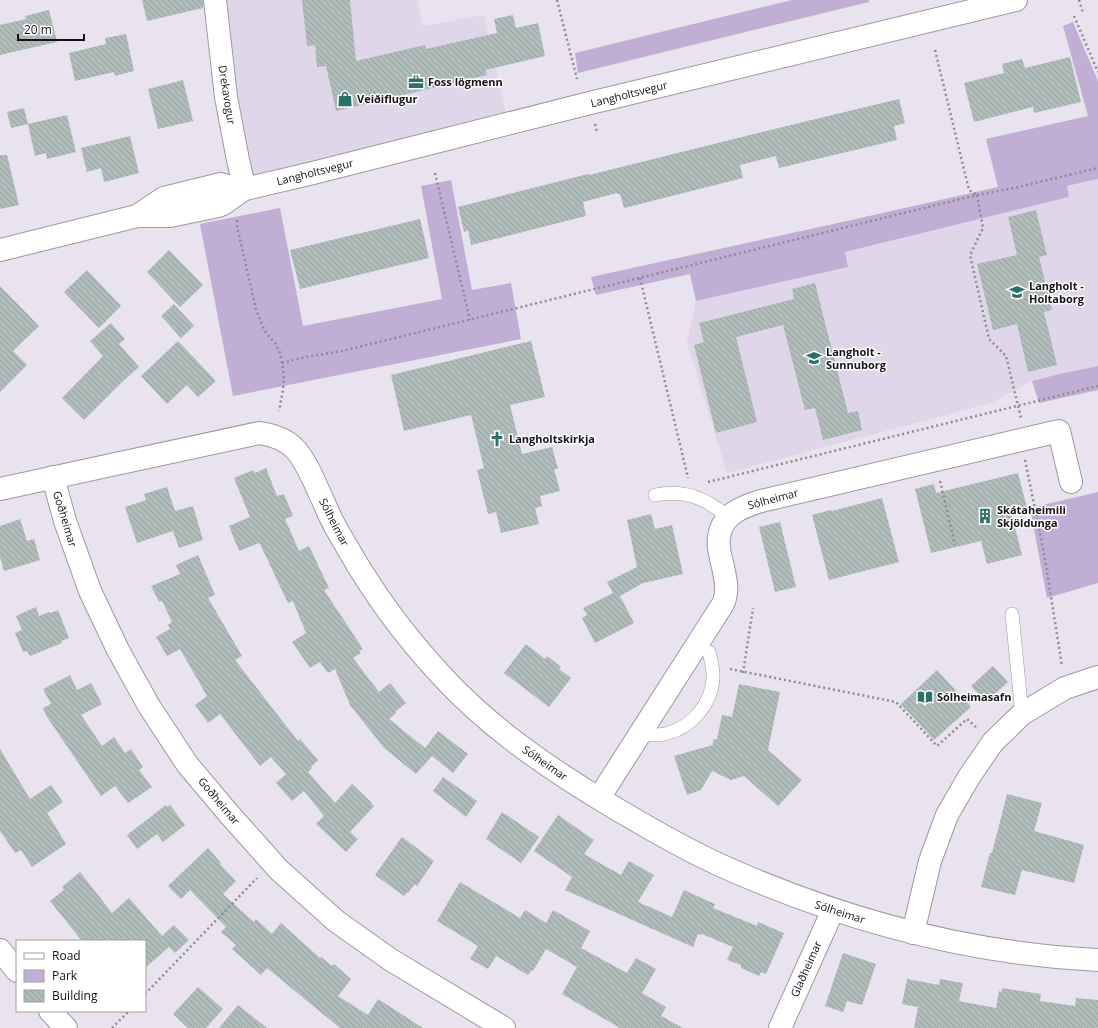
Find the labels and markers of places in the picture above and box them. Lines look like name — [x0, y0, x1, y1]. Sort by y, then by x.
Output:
office icon: Foss lögmenn — [407, 73, 425, 91]
place label: Foss lögmenn — [428, 74, 503, 89]
shop icon: Veiðiflugur — [336, 90, 354, 108]
place label: Veiðiflugur — [357, 91, 417, 106]
place label: Langholt - Holtaborg — [1029, 278, 1085, 306]
school or university icon: Langholt - Holtaborg — [1008, 283, 1026, 301]
place label: Langholt - Sunnuborg — [826, 344, 887, 372]
school or university icon: Langholt - Sunnuborg — [805, 349, 823, 367]
church icon: Langholtskirkja — [488, 430, 506, 448]
place label: Langholtskirkja — [509, 431, 595, 446]
place label: Skátaheimili Skjöldunga — [997, 502, 1066, 530]
building icon: Skátaheimili Skjöldunga — [976, 507, 994, 525]
library icon: Sólheimasafn — [916, 688, 934, 706]
place label: Sólheimasafn — [937, 689, 1011, 704]

